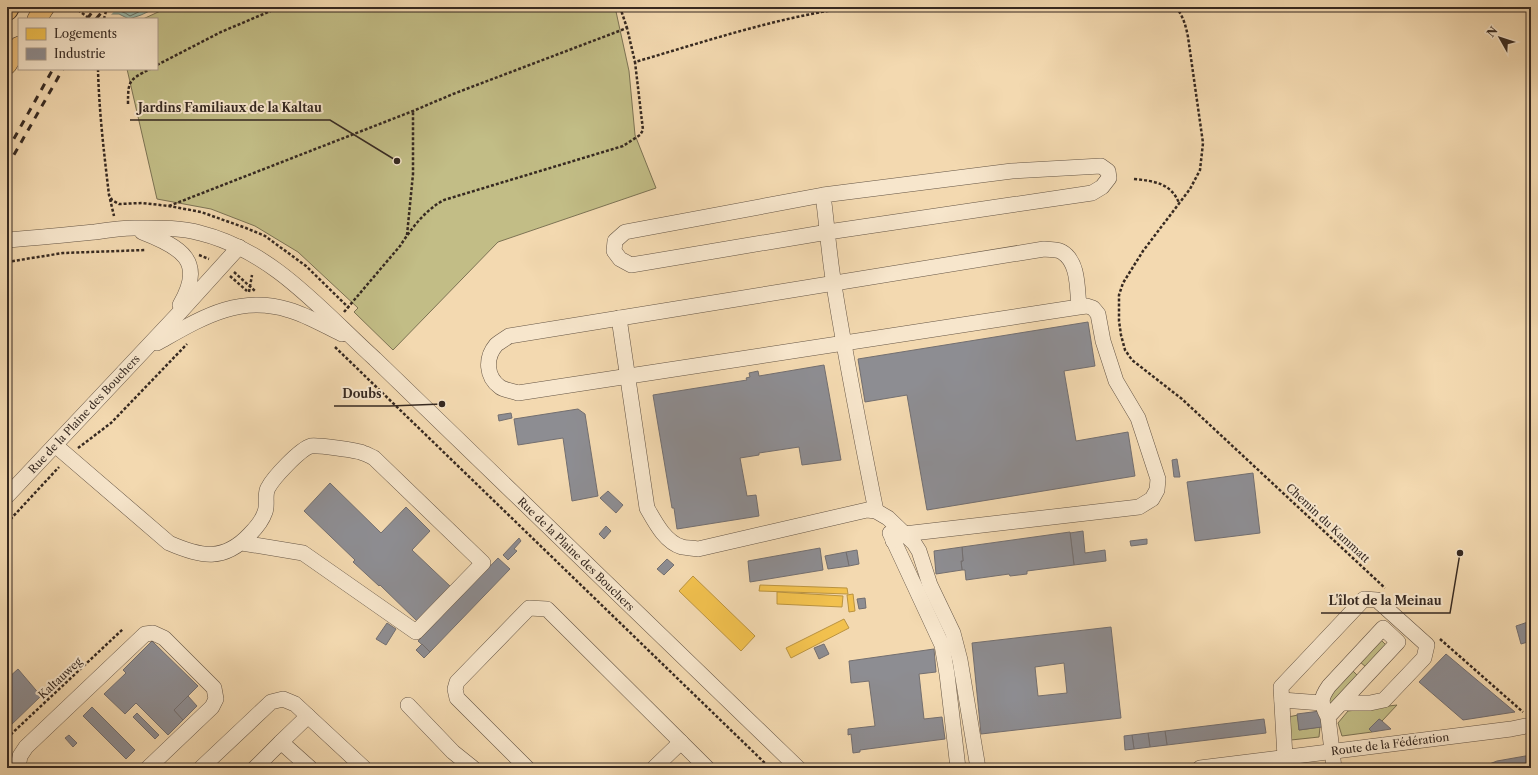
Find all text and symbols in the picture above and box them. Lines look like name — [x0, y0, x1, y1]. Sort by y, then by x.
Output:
legend — [18, 18, 158, 70]
north arrow — [1480, 18, 1520, 58]
text: N — [1484, 23, 1501, 40]
text: Logements — [54, 26, 117, 41]
text: Industrie — [54, 46, 106, 61]
callout: Jardins Familiaux de la Kaltau — [130, 96, 330, 120]
text: Jardins Familiaux de la Kaltau — [136, 100, 322, 115]
street label: Rue de la Plaine des Bouchers — [25, 352, 143, 476]
callout: Doubs — [334, 382, 390, 406]
text: Doubs — [342, 386, 382, 401]
street label: Chemin du Kammatt — [1283, 480, 1373, 566]
street label: Rue de la Plaine des Bouchers — [515, 494, 638, 614]
callout: L'îlot de la Meinau — [1321, 589, 1450, 613]
text: L'îlot de la Meinau — [1328, 593, 1442, 608]
street label: Kaltauweg — [35, 654, 85, 702]
street label: Route de la Fédération — [1330, 730, 1450, 758]

